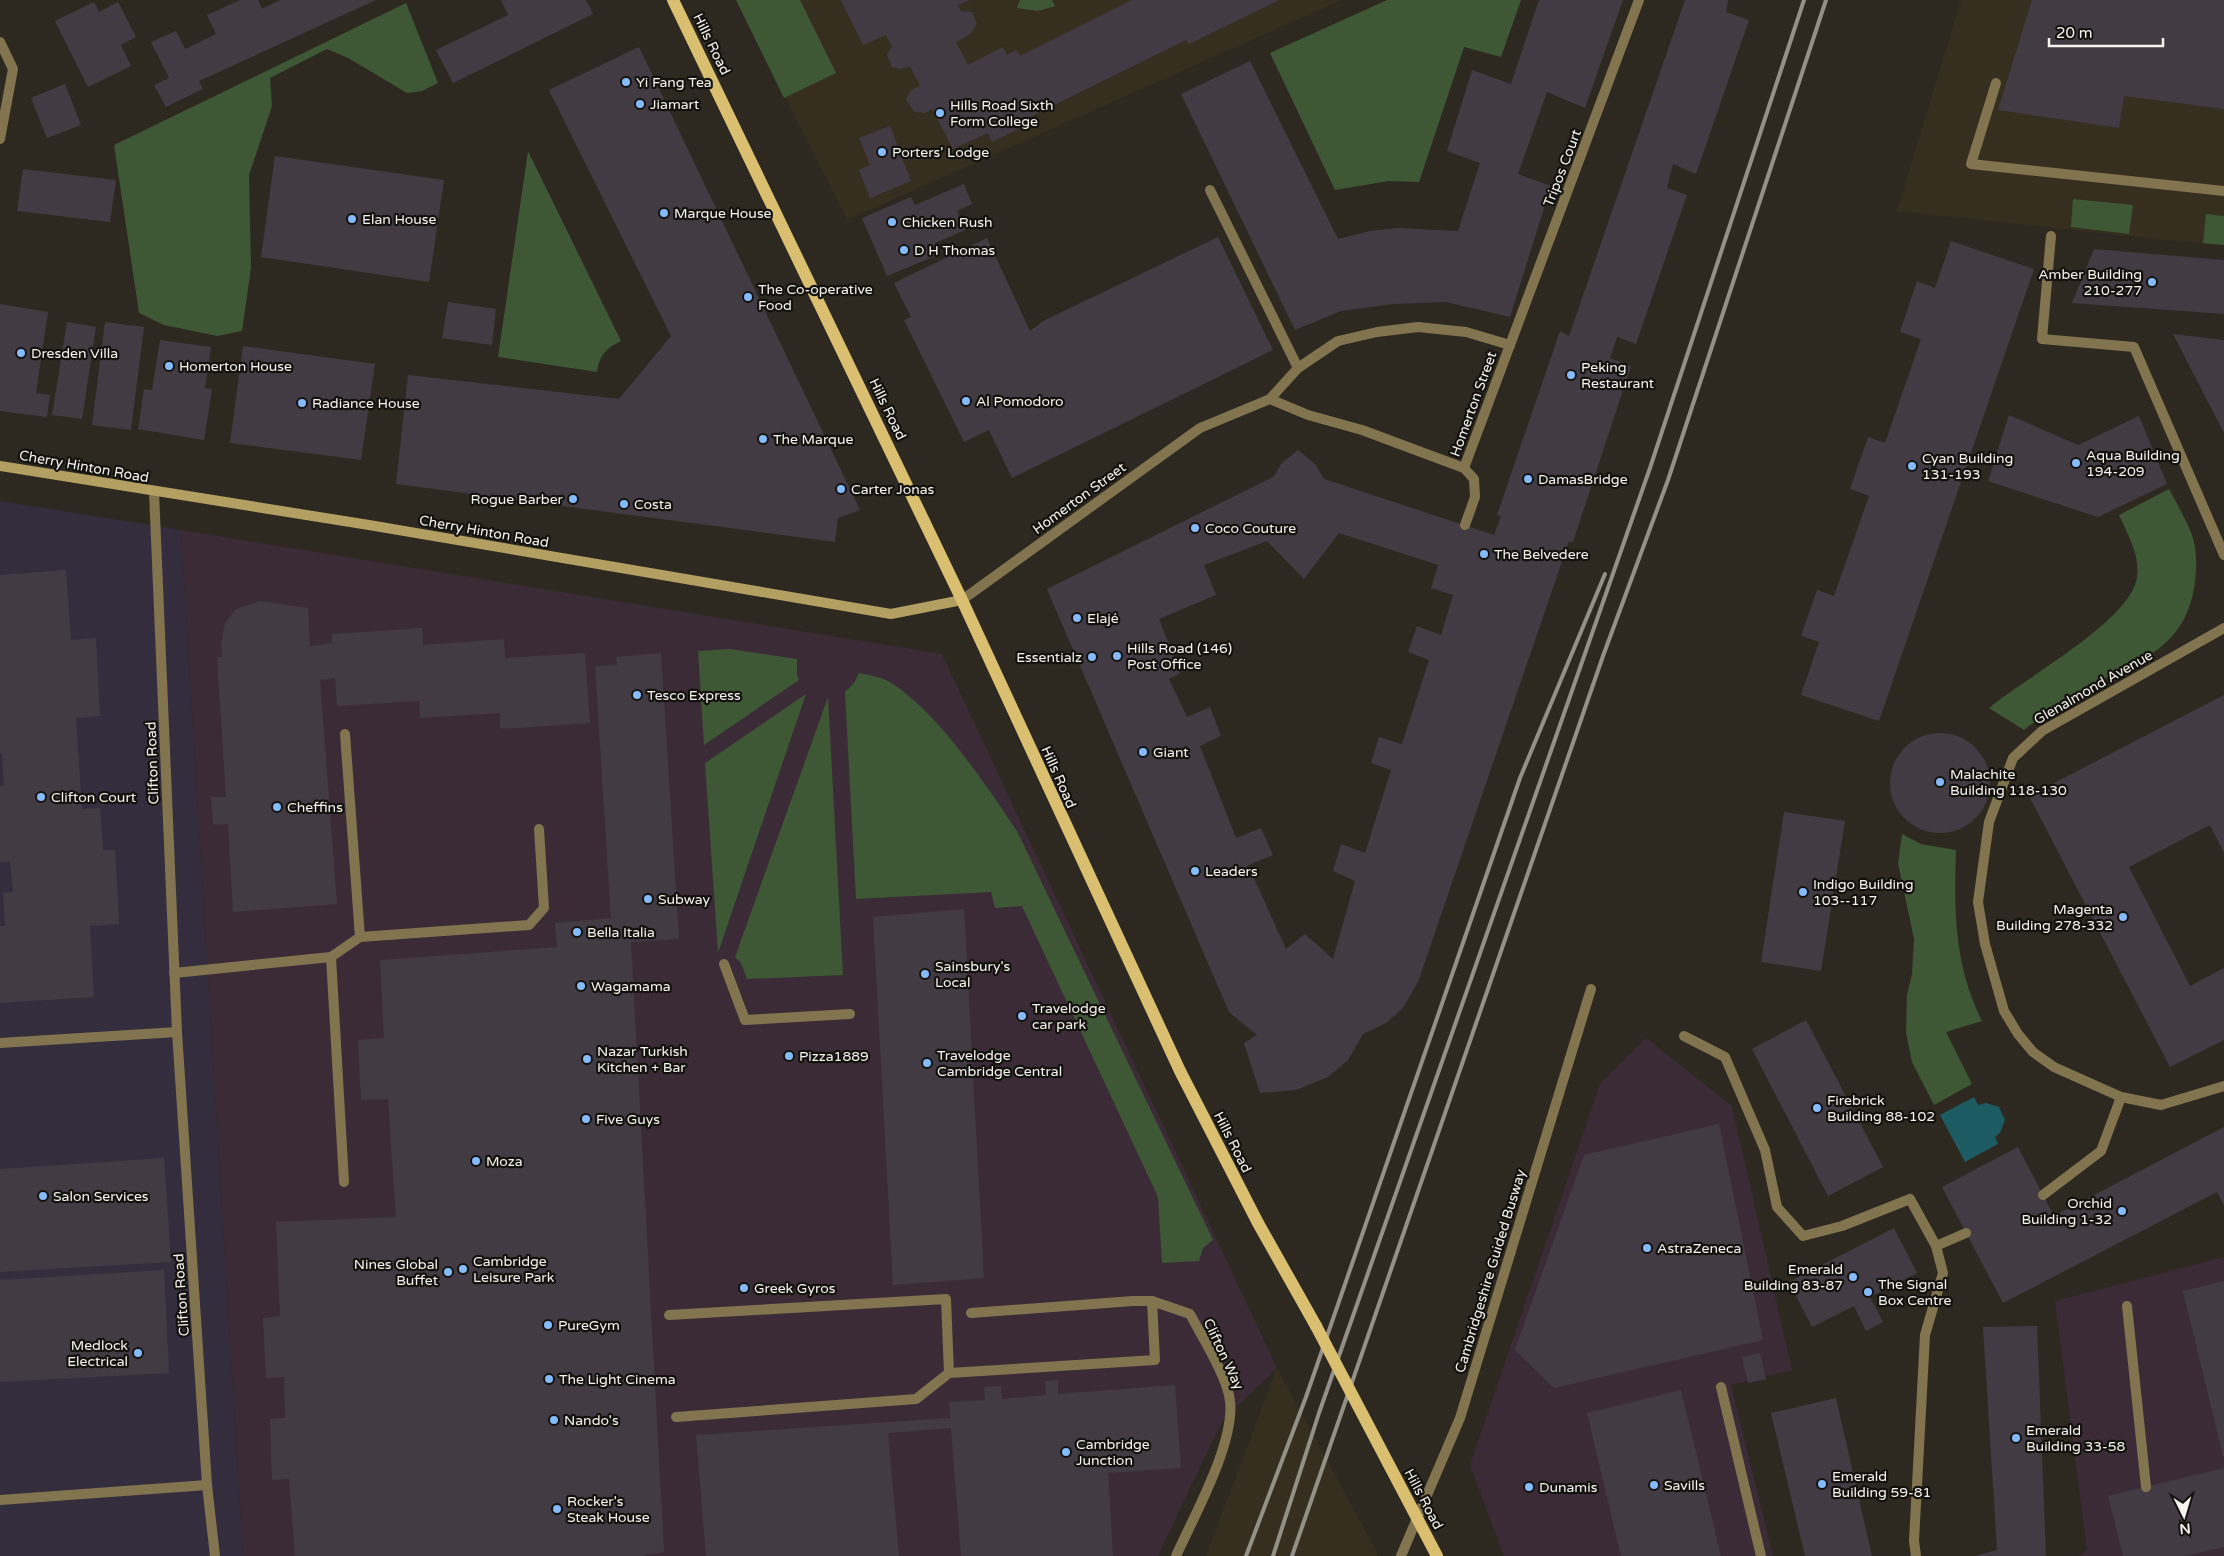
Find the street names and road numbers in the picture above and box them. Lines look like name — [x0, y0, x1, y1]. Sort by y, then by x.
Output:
street label: Hills Road — [689, 11, 734, 78]
street label: Tripos Court — [1540, 126, 1585, 209]
street label: Homerton Street — [1447, 349, 1501, 459]
street label: Hills Road — [865, 376, 910, 443]
street label: Cherry Hinton Road — [18, 447, 150, 486]
street label: Homerton Street — [1029, 459, 1130, 538]
street label: Cherry Hinton Road — [418, 512, 550, 551]
street label: Glenalmond Avenue — [2031, 646, 2156, 728]
street label: Clifton Road — [143, 721, 162, 805]
street label: Hills Road — [1037, 743, 1080, 811]
street label: Hills Road — [1210, 1109, 1255, 1176]
street label: Cambridgeshire Guided Busway — [1451, 1167, 1530, 1375]
street label: Clifton Road — [170, 1253, 193, 1337]
street label: Clifton Way — [1200, 1316, 1248, 1393]
street label: Hills Road — [1400, 1466, 1447, 1533]

